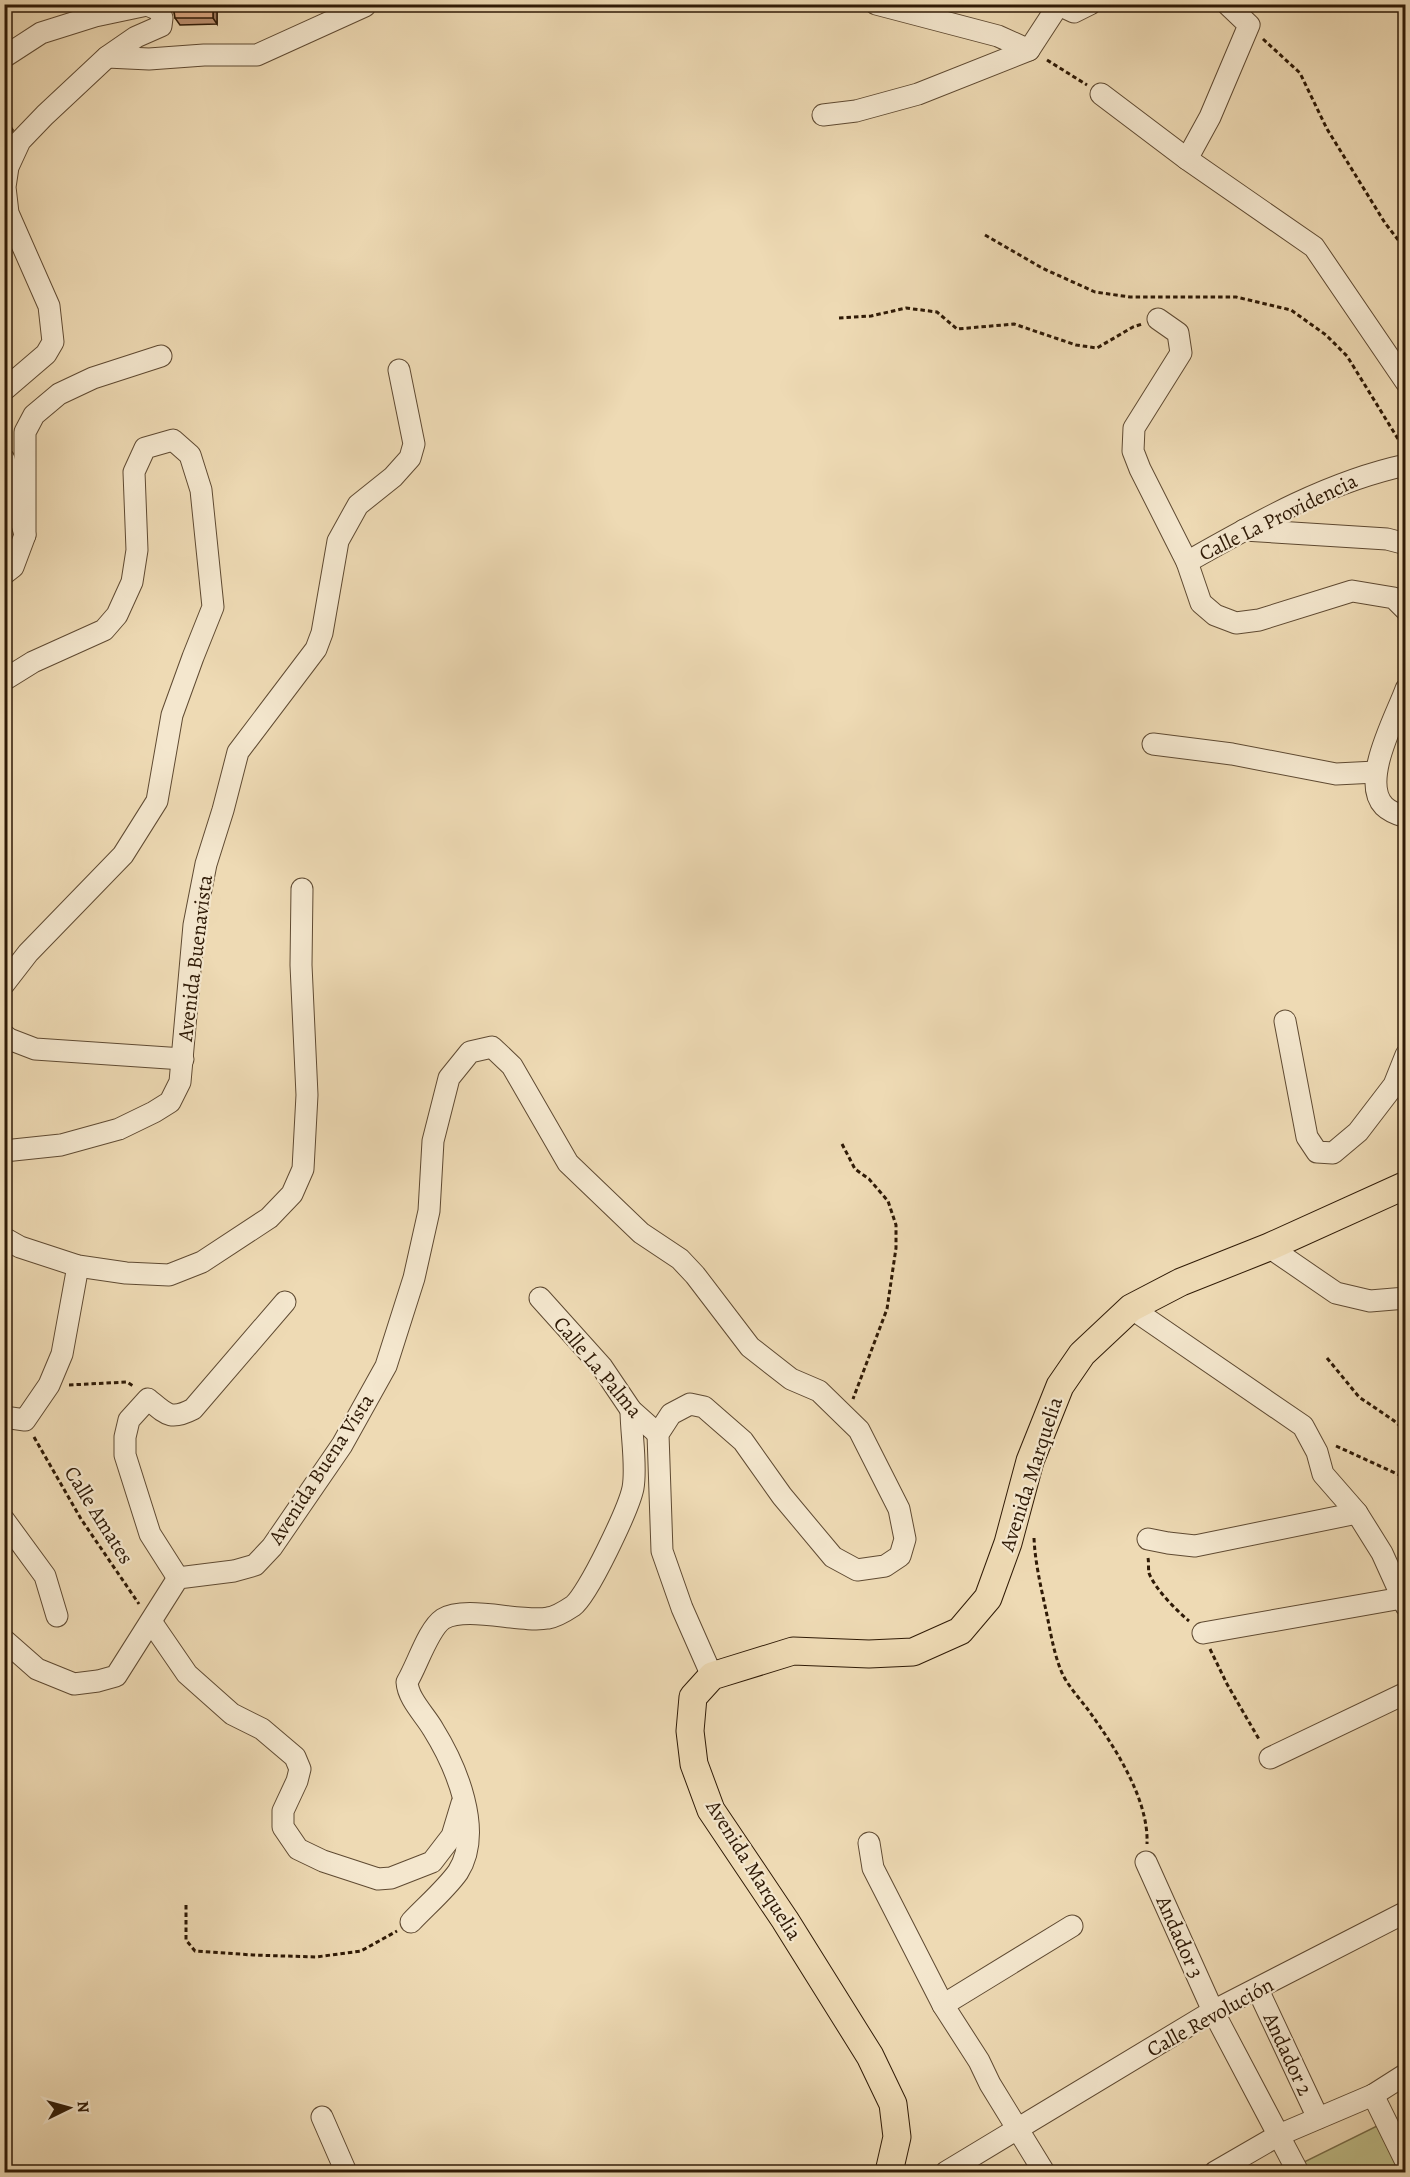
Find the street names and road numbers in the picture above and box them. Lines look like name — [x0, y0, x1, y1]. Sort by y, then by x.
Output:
street label: Calle La Providencia — [1194, 466, 1362, 567]
street label: Avenida Buenavista — [171, 873, 219, 1044]
street label: Calle La Palma — [547, 1310, 649, 1424]
street label: Avenida Buena Vista — [261, 1388, 380, 1551]
street label: Avenida Marquelia — [993, 1393, 1069, 1556]
street label: Calle Amates — [58, 1461, 140, 1569]
street label: Avenida Marquelia — [699, 1794, 809, 1946]
street label: Andador 3 — [1149, 1891, 1211, 1982]
street label: Calle Revolución — [1142, 1971, 1278, 2063]
street label: Andador 2 — [1256, 2007, 1319, 2100]

